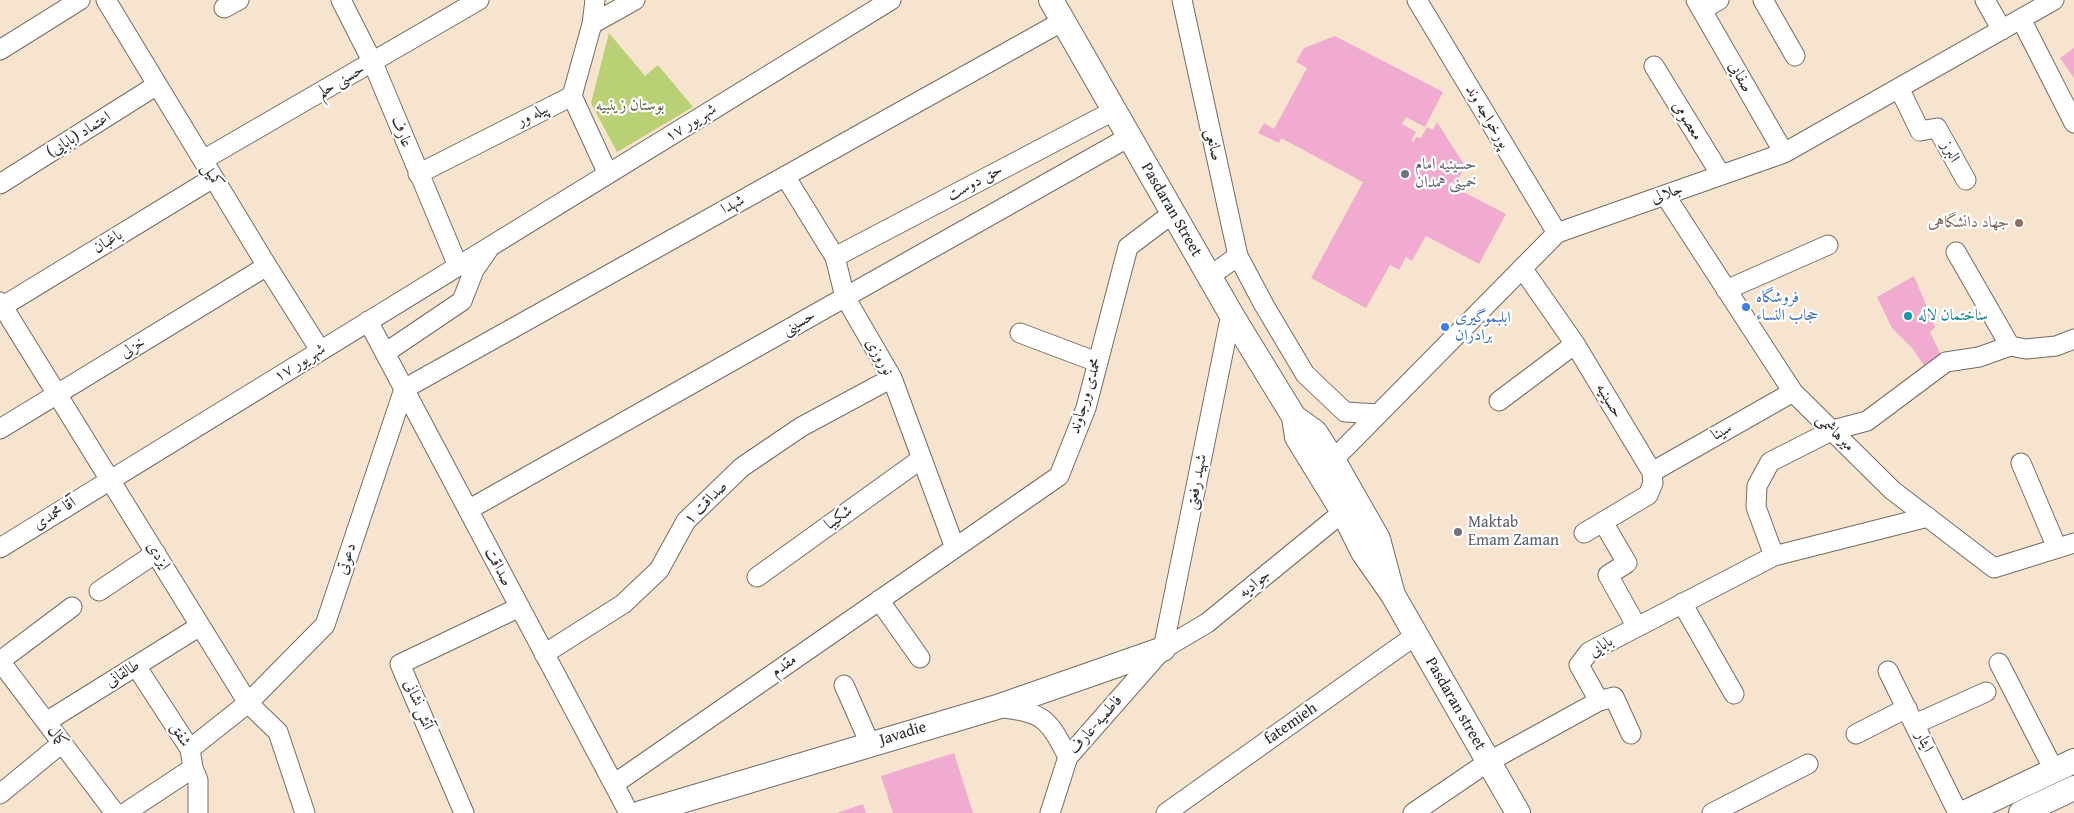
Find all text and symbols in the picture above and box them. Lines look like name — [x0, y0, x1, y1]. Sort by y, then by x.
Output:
street label: صفایی — [1724, 58, 1756, 96]
street label: حسنی حلم — [314, 60, 368, 102]
street label: پورخواجه وند — [1461, 82, 1513, 152]
park label: بوستان زینبیه — [596, 96, 664, 116]
street label: معصومی — [1667, 98, 1707, 144]
street label: پیله ور — [514, 99, 552, 131]
street label: ۱۷ شهریور — [662, 100, 720, 146]
street label: اعتماد (بابایی) — [43, 108, 115, 162]
street label: عارف — [386, 114, 416, 150]
street label: صانعی — [1200, 127, 1226, 163]
street label: البرز — [1936, 138, 1964, 166]
place label: حسینیه امام خمینی همدان — [1415, 155, 1477, 193]
street label: Pasdaran Street — [1136, 159, 1206, 261]
street label: کمیل — [197, 160, 227, 192]
street label: حق دوست — [944, 160, 1006, 206]
marker: حسینیه امام خمینی همدان — [1399, 168, 1411, 180]
street label: جلالی — [1649, 180, 1685, 208]
street label: شهدا — [718, 191, 748, 219]
place label: جهاد دانشگاهی — [1928, 213, 2009, 233]
marker: جهاد دانشگاهی — [2013, 217, 2025, 229]
street label: باغبان — [90, 226, 126, 258]
place label: فروشگاه حجاب النساء — [1756, 288, 1818, 326]
marker: فروشگاه حجاب النساء — [1740, 301, 1752, 313]
street label: حسینی — [779, 306, 819, 340]
place label: ساختمان لاله — [1918, 306, 1988, 326]
place label: ابلبموگیری برادران — [1455, 308, 1511, 346]
marker: ساختمان لاله — [1902, 310, 1914, 322]
marker: ابلبموگیری برادران — [1439, 321, 1451, 333]
street label: خزلی — [117, 333, 149, 363]
street label: نوروزی — [861, 335, 897, 379]
street label: ۱۷ شهریور — [271, 340, 329, 386]
street label: محمدی ورجاوند — [1065, 356, 1107, 436]
street label: حسینیه — [1591, 380, 1627, 422]
street label: میرهاشمی — [1812, 410, 1858, 456]
street label: سینا — [1708, 419, 1736, 445]
street label: شهید رفعتی — [1182, 452, 1212, 512]
street label: صداقت ۱ — [680, 477, 732, 529]
street label: آقا محمدی — [30, 493, 80, 535]
street label: شکیبا — [821, 501, 857, 535]
place label: Maktab Emam Zaman — [1468, 513, 1559, 551]
marker: Maktab Emam Zaman — [1452, 526, 1464, 538]
street label: ایزدی — [142, 538, 174, 574]
street label: دعوتی — [333, 541, 361, 577]
street label: صداقت — [480, 544, 516, 590]
street label: جوادیه — [1235, 565, 1275, 603]
street label: بابایی — [1585, 632, 1617, 662]
street label: مقدم — [767, 650, 801, 682]
street label: Pasdaran street — [1421, 654, 1489, 754]
street label: طالقانی — [102, 656, 144, 692]
street label: آتش نشانی — [399, 677, 437, 733]
street label: فاطمیه-عارف — [1065, 691, 1127, 759]
street label: fatemieh — [1261, 699, 1321, 749]
street label: Javadie — [877, 718, 929, 750]
street label: شفق — [165, 719, 195, 751]
street label: کمال — [43, 722, 71, 752]
street label: ایثار — [1911, 728, 1937, 756]

